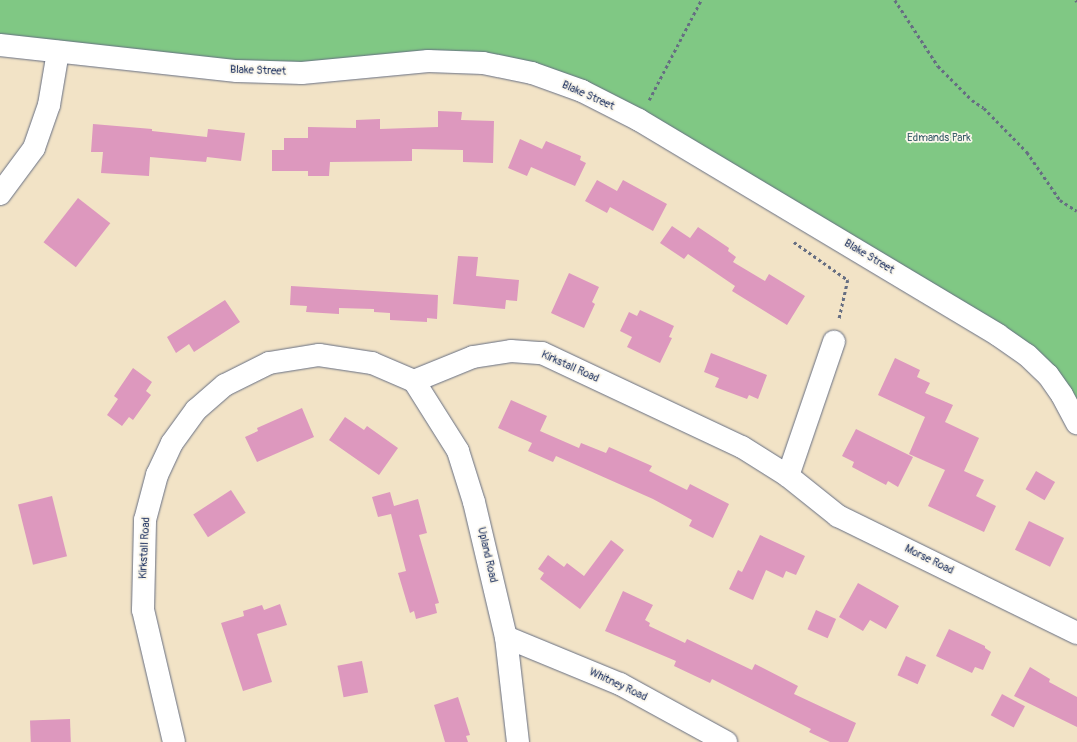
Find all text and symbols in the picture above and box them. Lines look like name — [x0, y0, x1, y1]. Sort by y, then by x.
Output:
street label: Blake Street — [230, 63, 286, 79]
street label: Blake Street — [560, 79, 616, 113]
park label: Edmands Park — [907, 131, 971, 145]
street label: Blake Street — [842, 237, 896, 277]
street label: Kirkstall Road — [539, 348, 601, 386]
street label: Kirkstall Road — [137, 517, 153, 579]
street label: Upland Road — [474, 526, 500, 584]
street label: Morse Road — [902, 542, 956, 578]
street label: Whitney Road — [587, 666, 649, 704]

